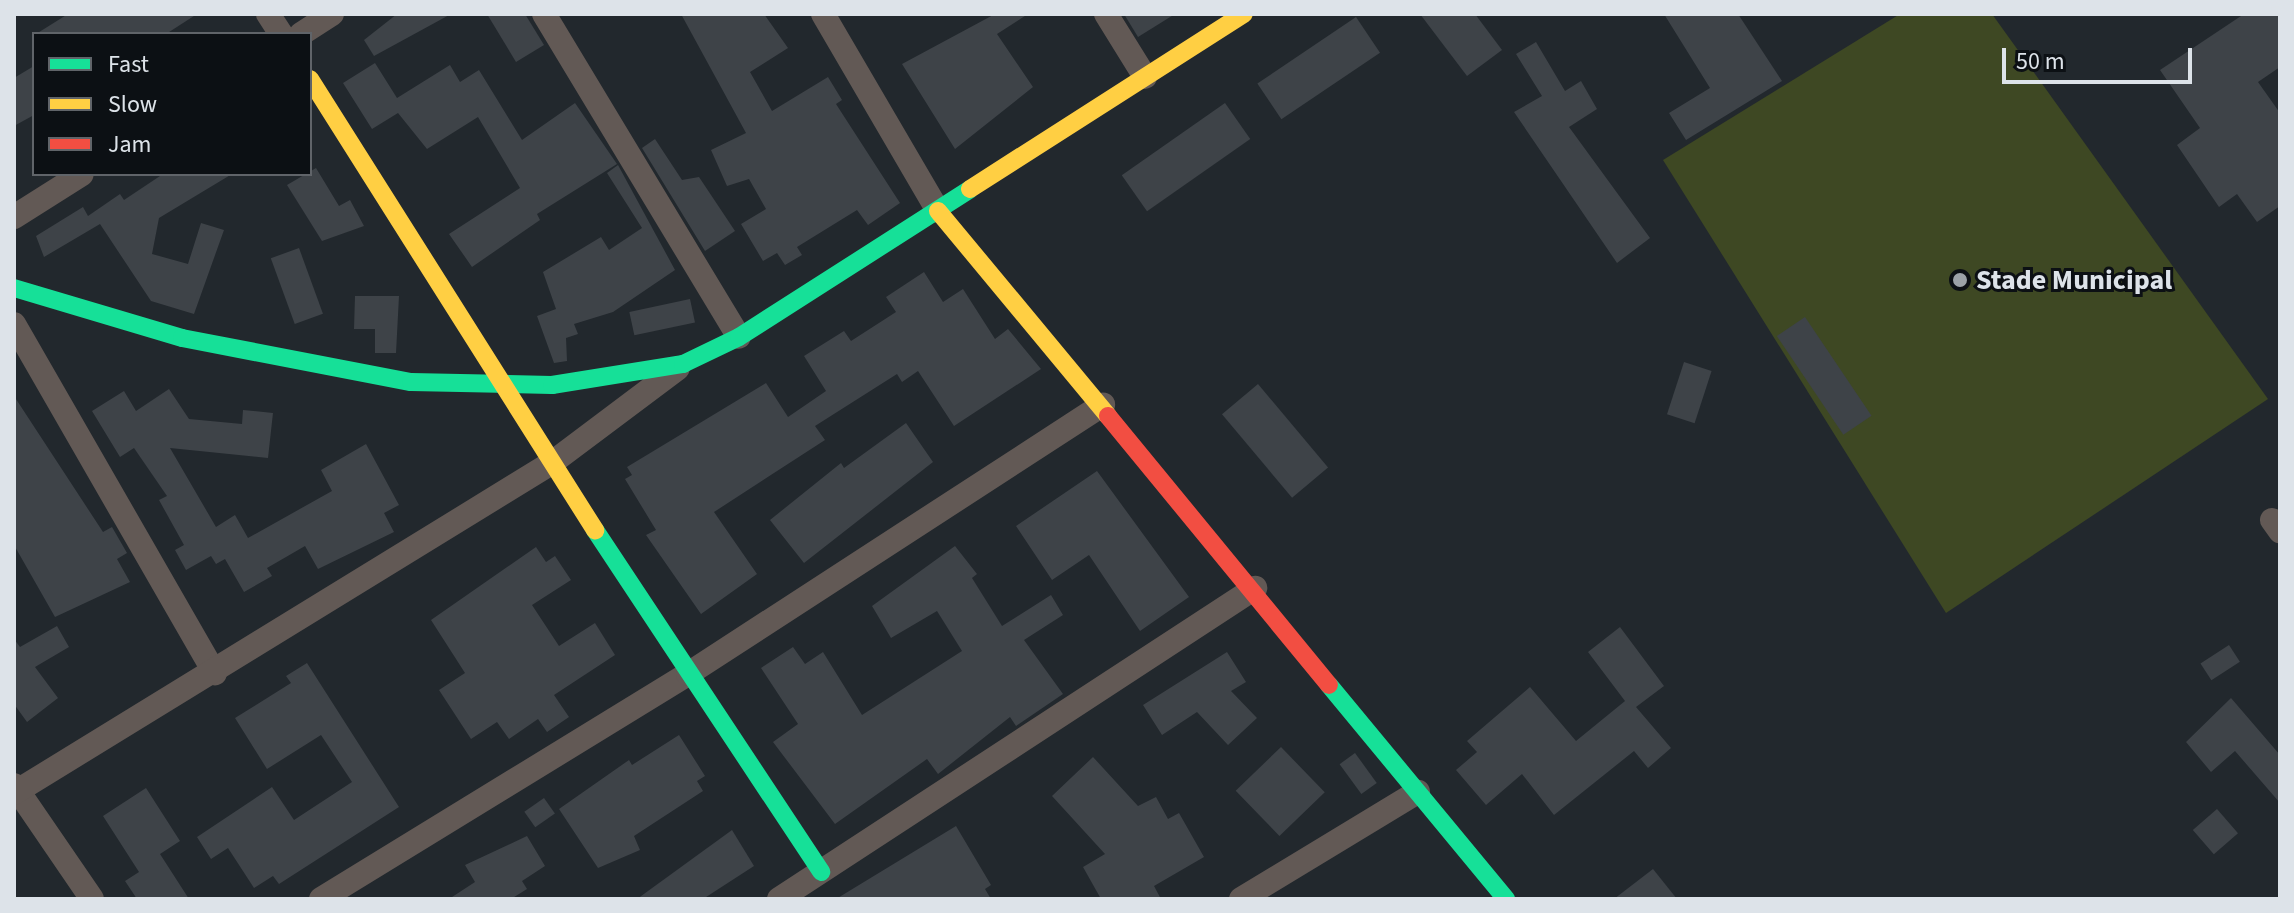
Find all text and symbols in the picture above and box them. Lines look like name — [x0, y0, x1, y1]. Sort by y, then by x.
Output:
legend — [32, 32, 312, 176]
scale bar — [2006, 32, 2196, 82]
text: 50 m — [2016, 44, 2065, 79]
text: Fast — [108, 47, 149, 82]
text: Slow — [108, 87, 157, 122]
text: Jam — [108, 127, 152, 162]
place label: Stade Municipal — [1976, 263, 2172, 297]
marker: Stade Municipal — [1951, 271, 1969, 289]

